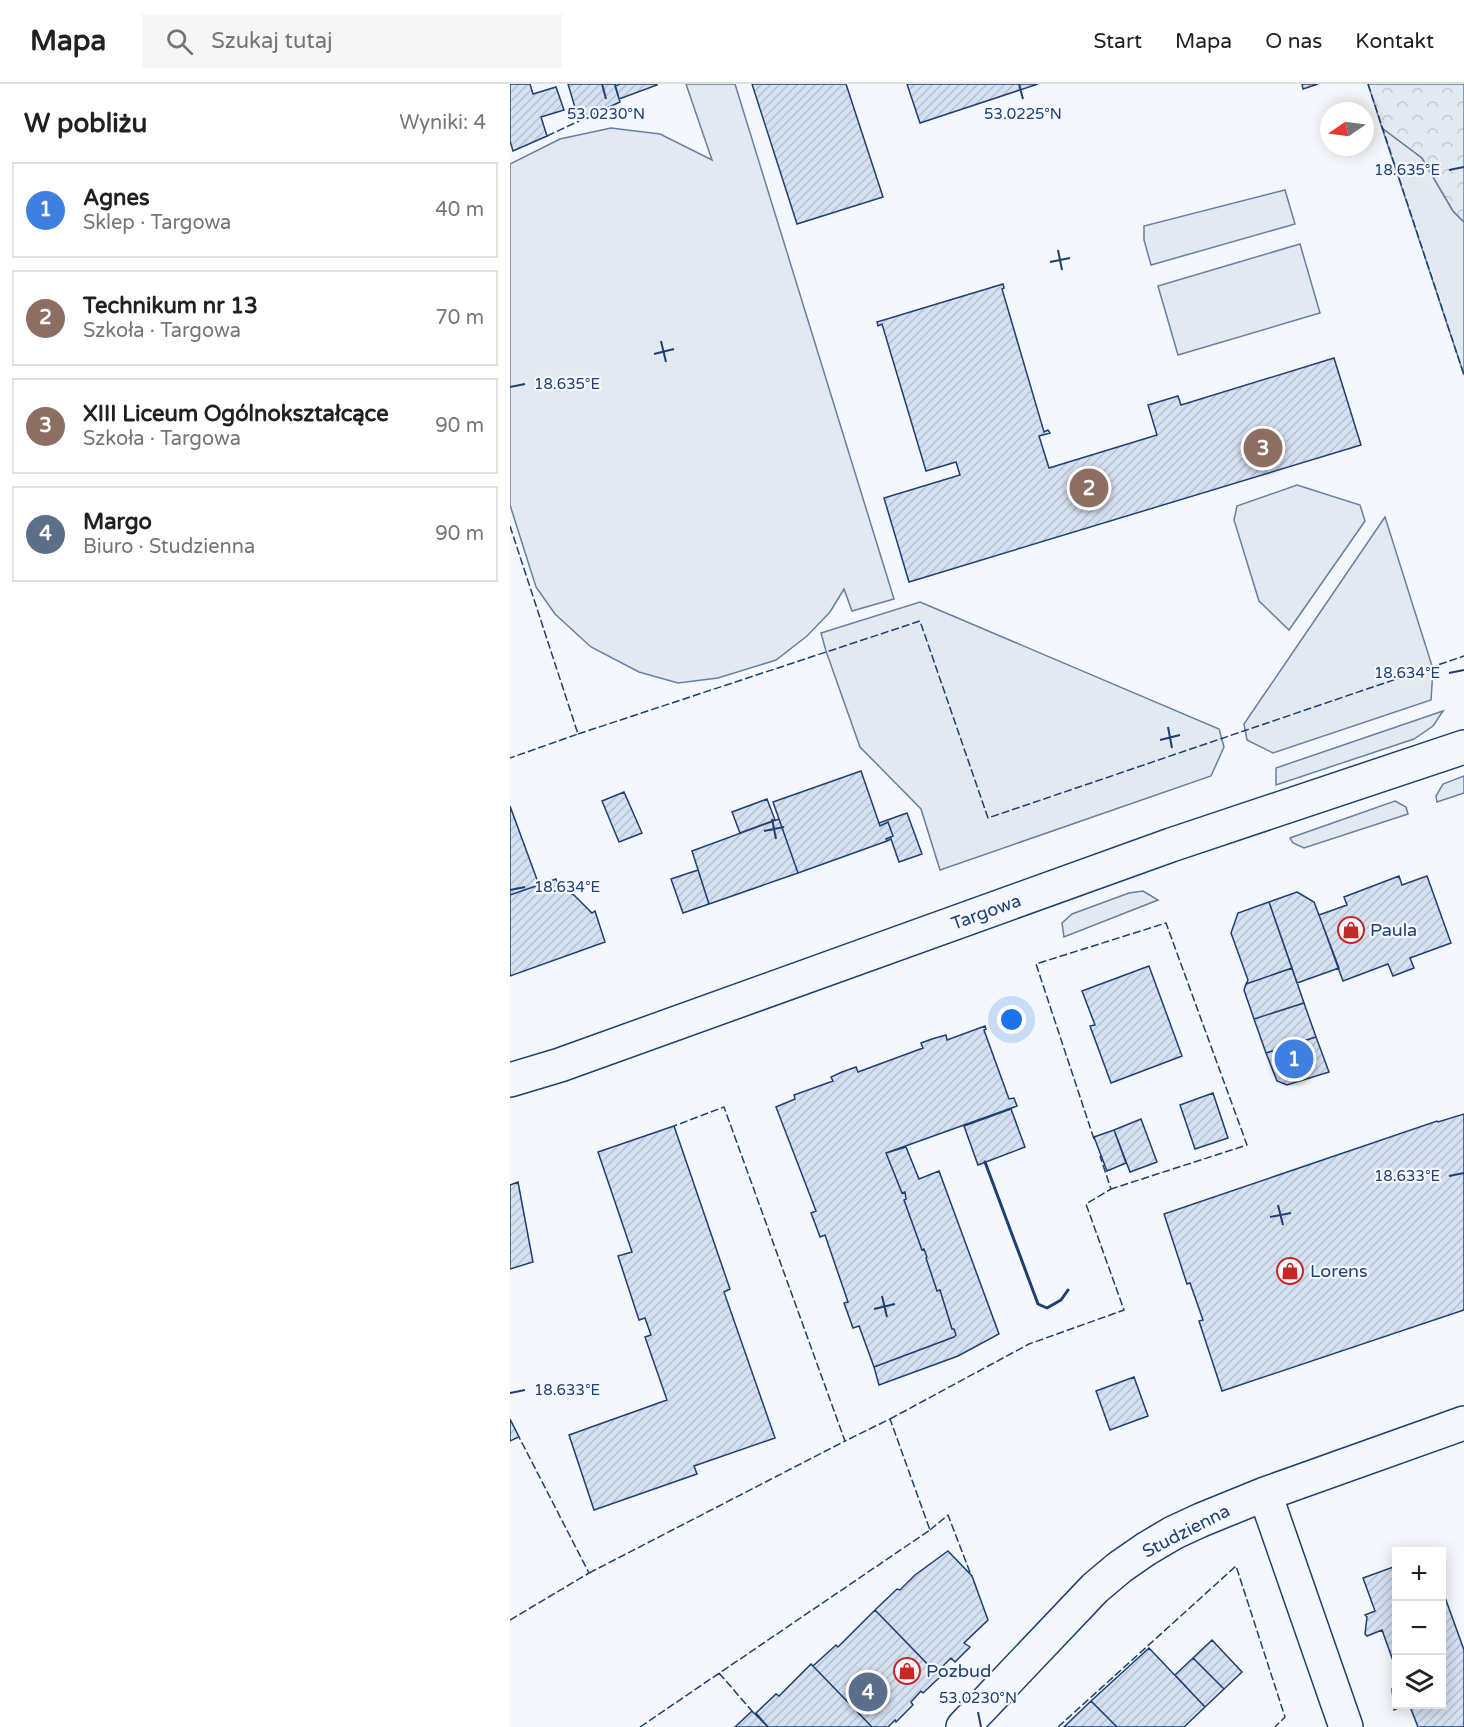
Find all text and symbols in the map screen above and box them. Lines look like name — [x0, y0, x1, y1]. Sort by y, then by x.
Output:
search box — [142, 14, 562, 68]
text: Mapa — [30, 24, 106, 58]
icon: search — [163, 25, 196, 58]
text: Szukaj tutaj — [211, 28, 333, 54]
text: Start — [1094, 29, 1142, 54]
text: Mapa — [1175, 29, 1232, 54]
text: O nas — [1265, 29, 1322, 54]
text: Kontakt — [1355, 29, 1434, 54]
north arrow — [1320, 102, 1374, 156]
text: 53.0230°N — [567, 105, 645, 123]
text: 53.0225°N — [984, 105, 1062, 123]
text: W pobliżu — [24, 108, 147, 139]
text: Wyniki: 4 — [399, 111, 486, 135]
text: 18.635°E — [1374, 161, 1440, 179]
text: Agnes — [83, 185, 149, 211]
text: 1 — [39, 198, 52, 222]
text: 40 m — [435, 198, 484, 222]
text: Sklep · Targowa — [83, 211, 231, 235]
text: Technikum nr 13 — [83, 293, 258, 319]
text: 2 — [39, 306, 52, 330]
text: 70 m — [435, 306, 484, 330]
text: Szkoła · Targowa — [83, 319, 241, 343]
text: 18.635°E — [534, 375, 600, 393]
text: XIII Liceum Ogólnokształcące — [83, 401, 389, 427]
text: 3 — [39, 414, 52, 438]
text: 90 m — [435, 414, 484, 438]
pin: 3 — [1244, 426, 1282, 470]
text: Szkoła · Targowa — [83, 427, 241, 451]
pin: 2 — [1070, 466, 1108, 510]
text: Margo — [83, 509, 152, 535]
text: 4 — [39, 522, 52, 546]
text: 90 m — [435, 522, 484, 546]
text: Biuro · Studzienna — [83, 535, 255, 559]
text: 18.634°E — [1374, 664, 1440, 682]
text: 18.634°E — [534, 878, 600, 896]
street label: Targowa — [948, 889, 1024, 935]
shop icon: Paula — [1336, 915, 1366, 945]
place label: Paula — [1370, 919, 1417, 941]
your location — [997, 1005, 1026, 1034]
pin: 1 — [1274, 1036, 1314, 1082]
text: 18.633°E — [1374, 1167, 1440, 1185]
shop icon: Lorens — [1275, 1256, 1305, 1286]
place label: Lorens — [1310, 1260, 1368, 1282]
text: 18.633°E — [534, 1381, 600, 1399]
street label: Studzienna — [1138, 1500, 1234, 1562]
map controls — [1392, 1547, 1446, 1709]
button: + — [1392, 1547, 1446, 1601]
button: − — [1392, 1601, 1446, 1655]
button: layers — [1392, 1655, 1446, 1709]
shop icon: Pozbud — [892, 1656, 922, 1686]
place label: Pozbud — [926, 1660, 991, 1682]
pin: 4 — [848, 1670, 888, 1714]
text: 53.0230°N — [939, 1689, 1017, 1707]

